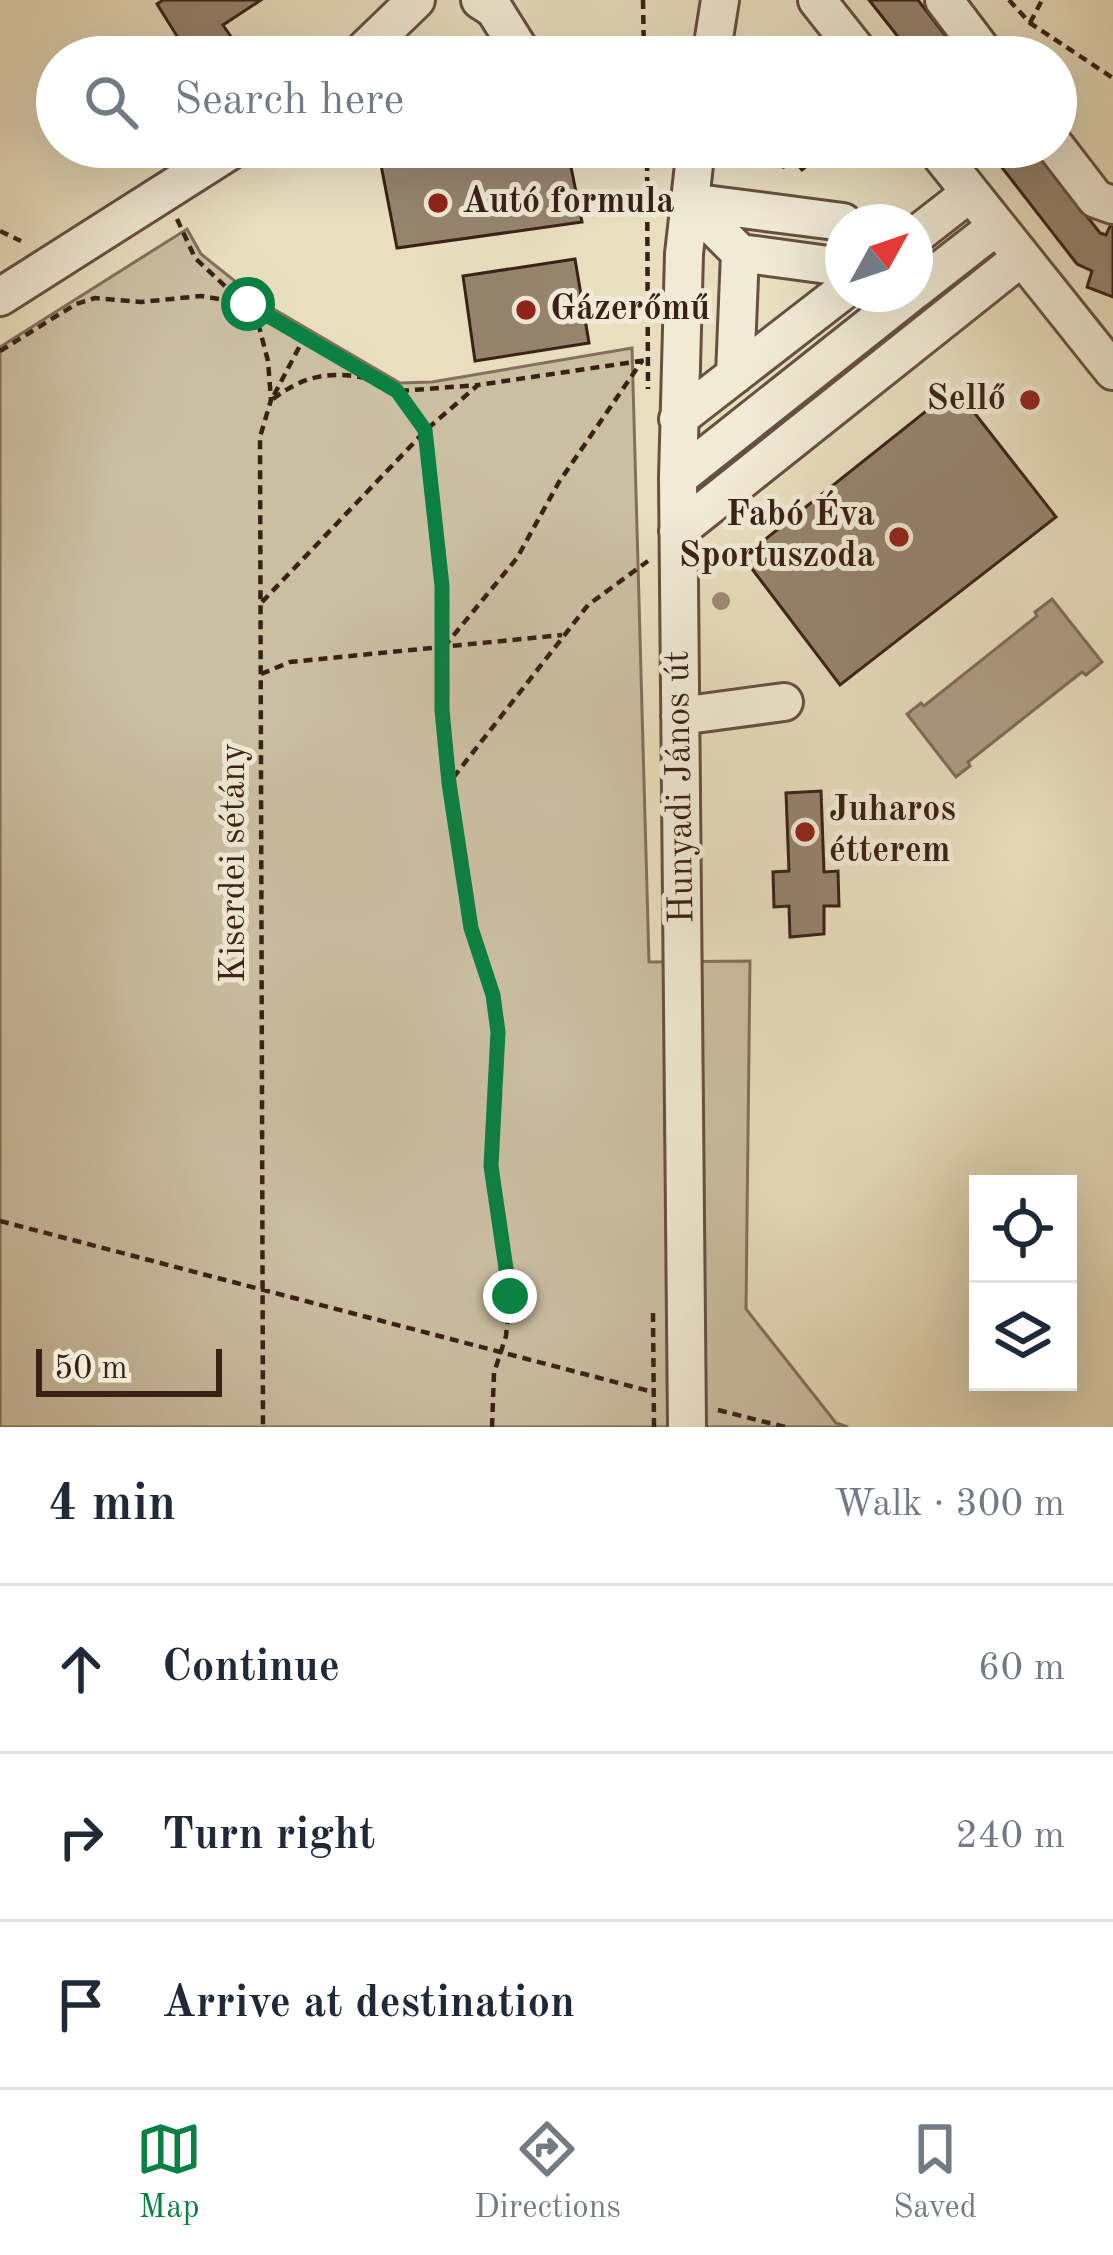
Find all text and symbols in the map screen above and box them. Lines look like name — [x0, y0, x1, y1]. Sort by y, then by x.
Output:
search box — [36, 36, 1077, 168]
icon: search — [78, 69, 144, 135]
text: Search here — [174, 79, 404, 124]
place label: Autó formula — [462, 185, 675, 221]
marker: Autó formula — [425, 190, 451, 216]
north arrow — [825, 204, 933, 312]
route start — [221, 277, 275, 331]
place label: Gázerőmű — [550, 292, 710, 328]
marker: Gázerőmű — [513, 297, 539, 323]
place label: Sellő — [926, 382, 1006, 418]
marker: Sellő — [1017, 387, 1043, 413]
place label: Fabó Éva Sportuszoda — [679, 490, 875, 575]
marker: Fabó Éva Sportuszoda — [886, 524, 912, 550]
street label: Hunyadi János út — [661, 650, 701, 924]
street label: Kiserdei sétány — [217, 743, 253, 983]
place label: Juharos étterem — [829, 793, 956, 870]
marker: Juharos étterem — [792, 819, 818, 845]
map controls — [969, 1175, 1077, 1391]
button: locate — [969, 1175, 1077, 1283]
route end — [483, 1269, 537, 1323]
button: layers — [969, 1283, 1077, 1391]
scale bar — [36, 1343, 222, 1396]
text: 50 m — [54, 1353, 128, 1386]
text: 4 min — [48, 1480, 176, 1531]
text: Walk · 300 m — [834, 1485, 1065, 1524]
icon: ahead — [48, 1636, 114, 1702]
text: Continue — [162, 1646, 340, 1691]
text: 60 m — [978, 1649, 1065, 1688]
icon: right — [48, 1804, 114, 1870]
text: Turn right — [162, 1814, 375, 1859]
text: 240 m — [955, 1817, 1065, 1856]
icon: arrive — [48, 1972, 114, 2038]
text: Arrive at destination — [162, 1982, 575, 2027]
tab: Map — [136, 2116, 202, 2229]
tab: Directions — [474, 2116, 621, 2229]
tab: Saved — [893, 2116, 977, 2229]

